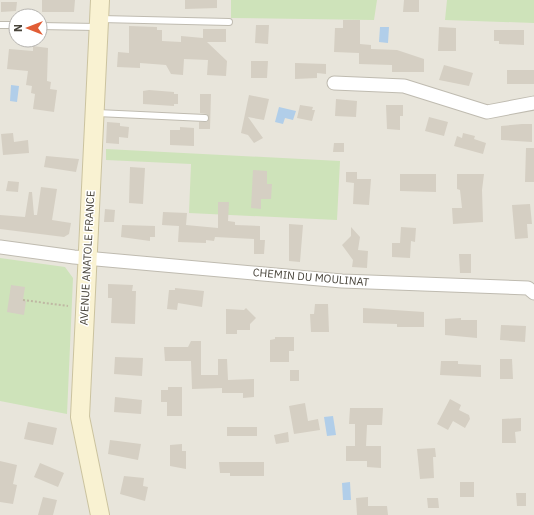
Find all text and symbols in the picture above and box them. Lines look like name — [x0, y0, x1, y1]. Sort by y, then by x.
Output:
north arrow — [8, 8, 48, 48]
text: N — [11, 24, 25, 32]
street label: AVENUE ANATOLE FRANCE — [76, 190, 98, 326]
street label: CHEMIN DU MOULINAT — [252, 265, 370, 289]

